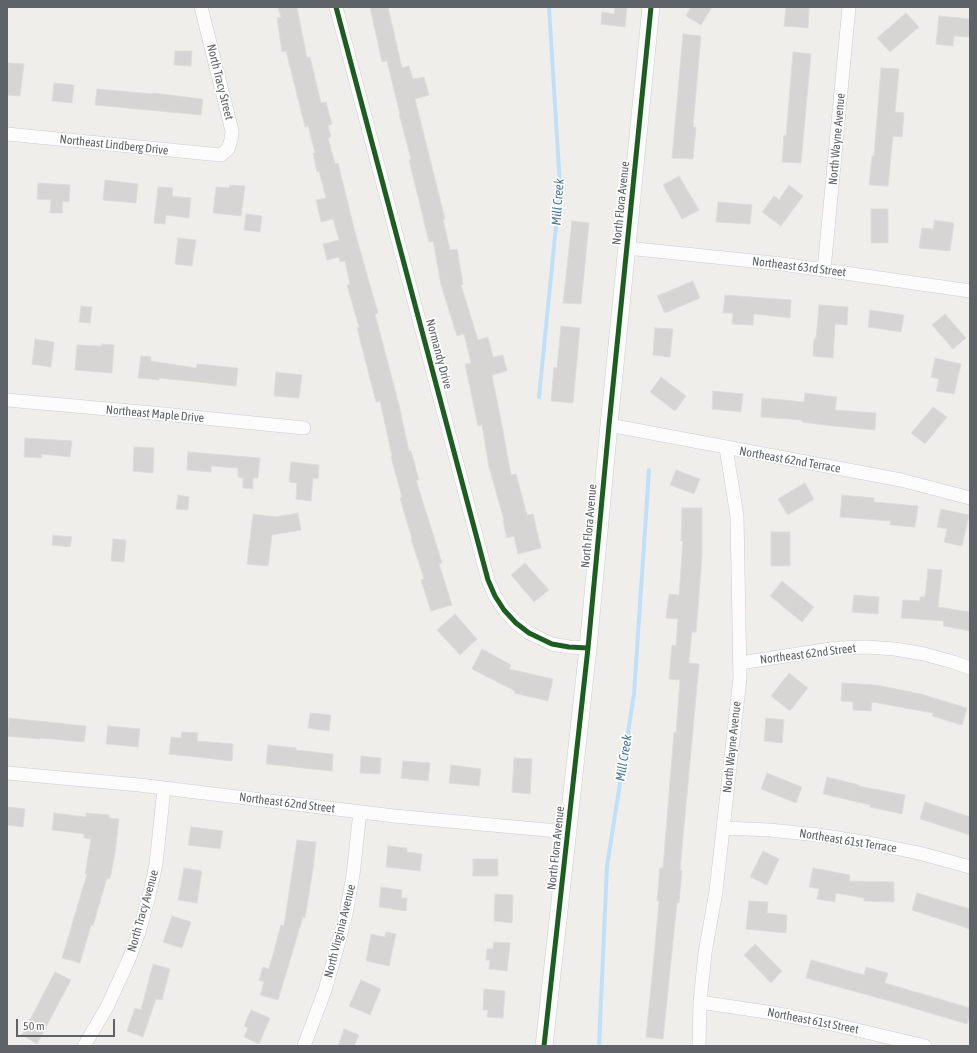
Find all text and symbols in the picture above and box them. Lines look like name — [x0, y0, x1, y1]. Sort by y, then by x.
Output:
street label: North Tracy Street — [204, 42, 236, 122]
street label: North Wayne Avenue — [826, 93, 848, 185]
street label: Northeast Lindberg Drive — [59, 132, 169, 158]
street label: North Flora Avenue — [609, 160, 633, 246]
water label: Mill Creek — [549, 178, 567, 226]
street label: Northeast 63rd Street — [751, 254, 847, 280]
street label: Normandy Drive — [423, 317, 455, 391]
street label: Northeast Maple Drive — [105, 403, 205, 425]
street label: Northeast 62nd Terrace — [738, 444, 842, 476]
street label: North Flora Avenue — [578, 483, 600, 569]
street label: Northeast 62nd Street — [759, 641, 857, 667]
street label: North Wayne Avenue — [720, 700, 744, 794]
water label: Mill Creek — [613, 734, 635, 782]
street label: Northeast 62nd Street — [238, 790, 336, 816]
street label: North Flora Avenue — [544, 805, 568, 891]
street label: Northeast 61st Terrace — [798, 826, 898, 856]
street label: North Tracy Avenue — [124, 868, 162, 954]
street label: North Virginia Avenue — [321, 883, 359, 979]
street label: Northeast 61st Street — [766, 1005, 860, 1037]
scale bar — [18, 1011, 117, 1037]
text: 50 m — [23, 1019, 45, 1033]

